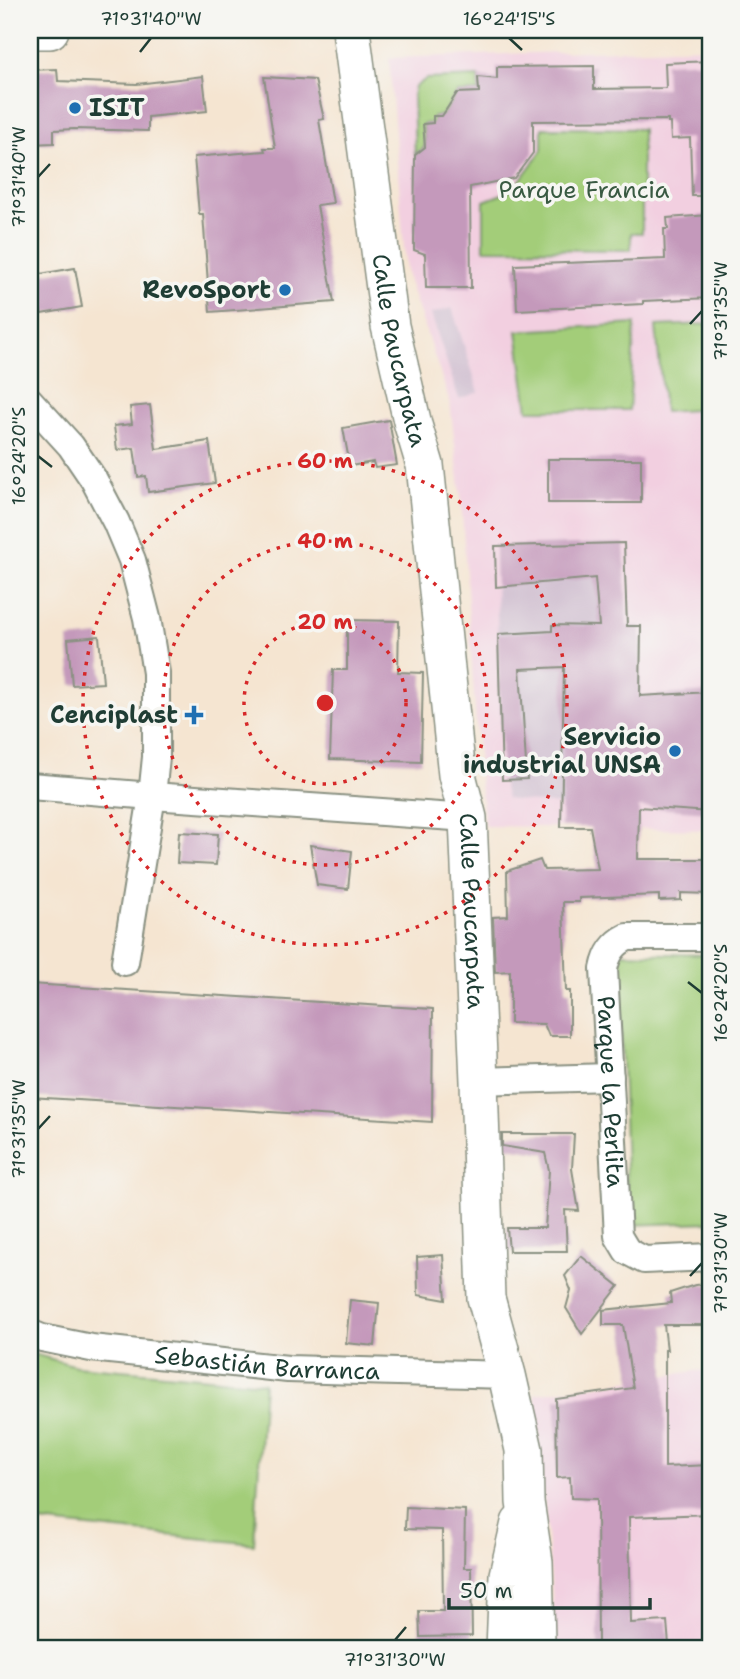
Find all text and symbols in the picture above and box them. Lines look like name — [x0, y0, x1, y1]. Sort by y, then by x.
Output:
text: 71°31'40"W — [100, 7, 202, 31]
text: 16°24'15"S — [463, 7, 555, 31]
place label: ISIT — [89, 92, 145, 124]
marker: ISIT — [67, 100, 83, 116]
text: 71°31'40"W — [7, 126, 31, 228]
park label: Parque Francia — [498, 174, 670, 206]
street label: Calle Paucarpata — [365, 252, 435, 451]
text: 71°31'35"W — [709, 261, 733, 361]
place label: RevoSport — [142, 274, 271, 306]
marker: RevoSport — [277, 282, 293, 298]
text: 16°24'20"S — [7, 407, 31, 505]
text: 60 m — [297, 447, 353, 475]
text: 40 m — [297, 527, 353, 555]
text: 20 m — [297, 608, 353, 636]
centre of rings — [313, 691, 337, 715]
place label: Cenciplast — [50, 699, 178, 731]
marker: Cenciplast — [184, 705, 204, 725]
place label: Servicio industrial UNSA — [463, 721, 661, 781]
marker: Servicio industrial UNSA — [667, 743, 683, 759]
street label: Calle Paucarpata — [452, 812, 492, 1010]
text: 16°24'20"S — [709, 944, 733, 1042]
street label: Parque la Perlita — [589, 995, 631, 1189]
text: 71°31'35"W — [7, 1079, 31, 1179]
text: 71°31'30"W — [709, 1212, 733, 1314]
street label: Sebastián Barranca — [153, 1339, 380, 1388]
scale bar — [449, 1567, 651, 1611]
text: 50 m — [460, 1577, 513, 1605]
text: 71°31'30"W — [344, 1648, 446, 1672]

